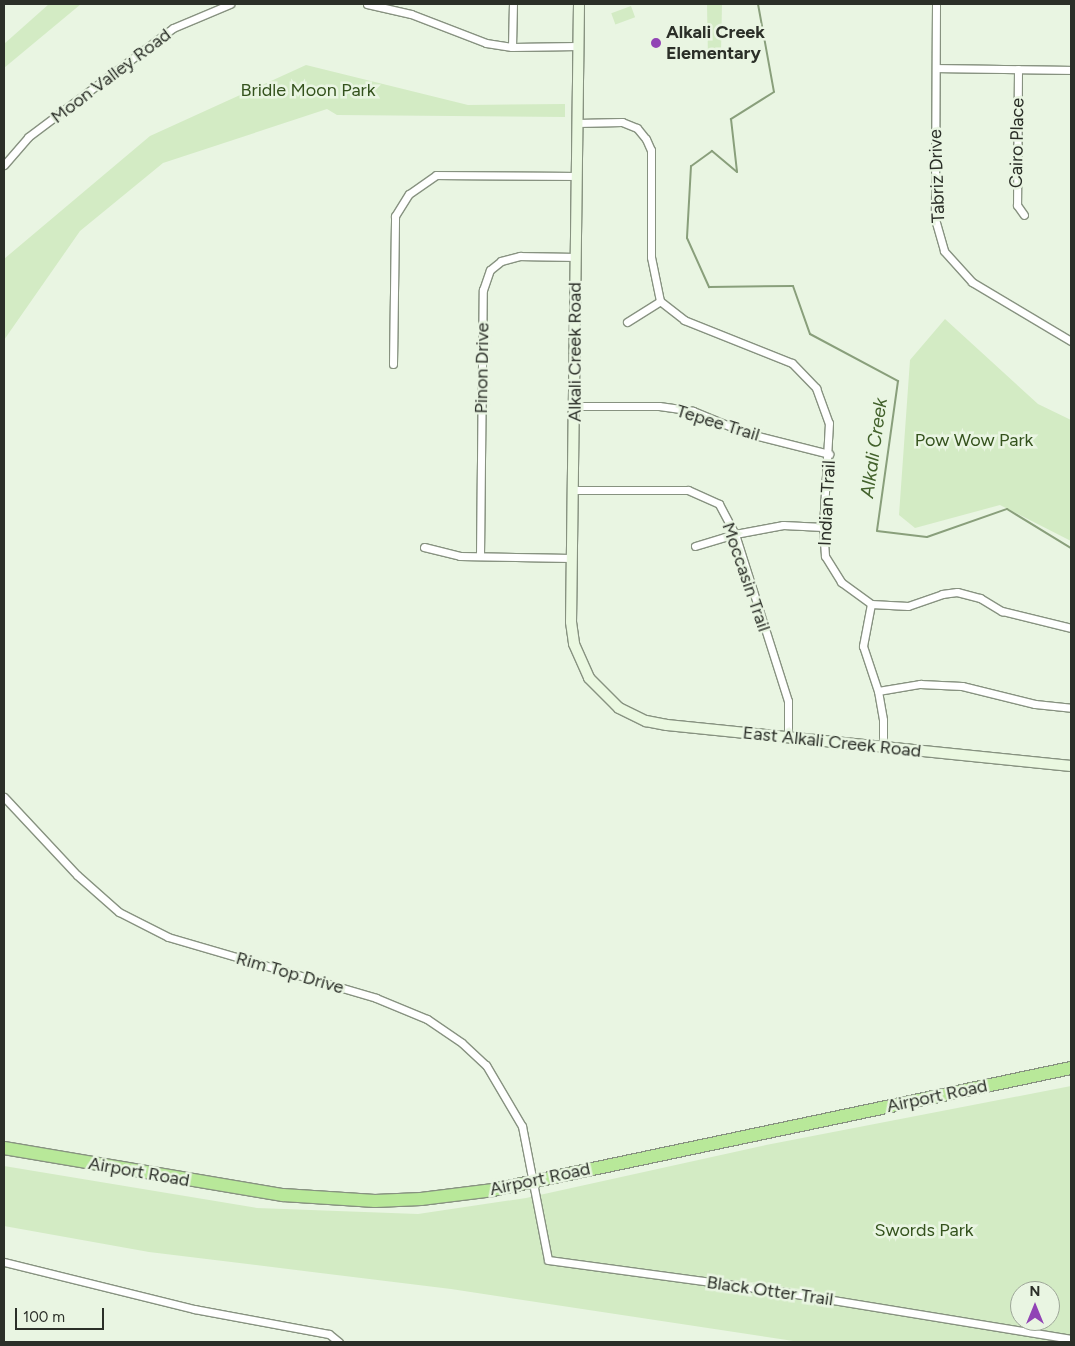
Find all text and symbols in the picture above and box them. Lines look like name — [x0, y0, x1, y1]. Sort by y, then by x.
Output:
place label: Alkali Creek Elementary — [666, 22, 765, 64]
street label: Moon Valley Road — [47, 24, 175, 128]
marker: Alkali Creek Elementary — [650, 37, 662, 49]
park label: Bridle Moon Park — [241, 79, 375, 101]
street label: Cairo Place — [1005, 98, 1029, 188]
street label: Tabriz Drive — [925, 129, 949, 223]
street label: Alkali Creek Road — [564, 282, 586, 422]
street label: Pinon Drive — [470, 322, 494, 414]
water label: Alkali Creek — [856, 396, 892, 500]
street label: Tepee Trail — [674, 400, 762, 446]
park label: Pow Wow Park — [915, 429, 1033, 451]
street label: Indian Trail — [814, 460, 840, 546]
street label: Moccasin Trail — [717, 520, 775, 634]
street label: East Alkali Creek Road — [742, 722, 922, 762]
street label: Rim Top Drive — [234, 947, 346, 999]
street label: Airport Road — [885, 1075, 989, 1117]
street label: Airport Road — [87, 1152, 191, 1192]
street label: Airport Road — [488, 1158, 592, 1200]
park label: Swords Park — [874, 1219, 974, 1241]
street label: Black Otter Trail — [705, 1271, 835, 1311]
north arrow — [1010, 1281, 1060, 1331]
text: N — [1030, 1283, 1040, 1300]
scale bar — [18, 1298, 106, 1330]
text: 100 m — [23, 1308, 65, 1326]

